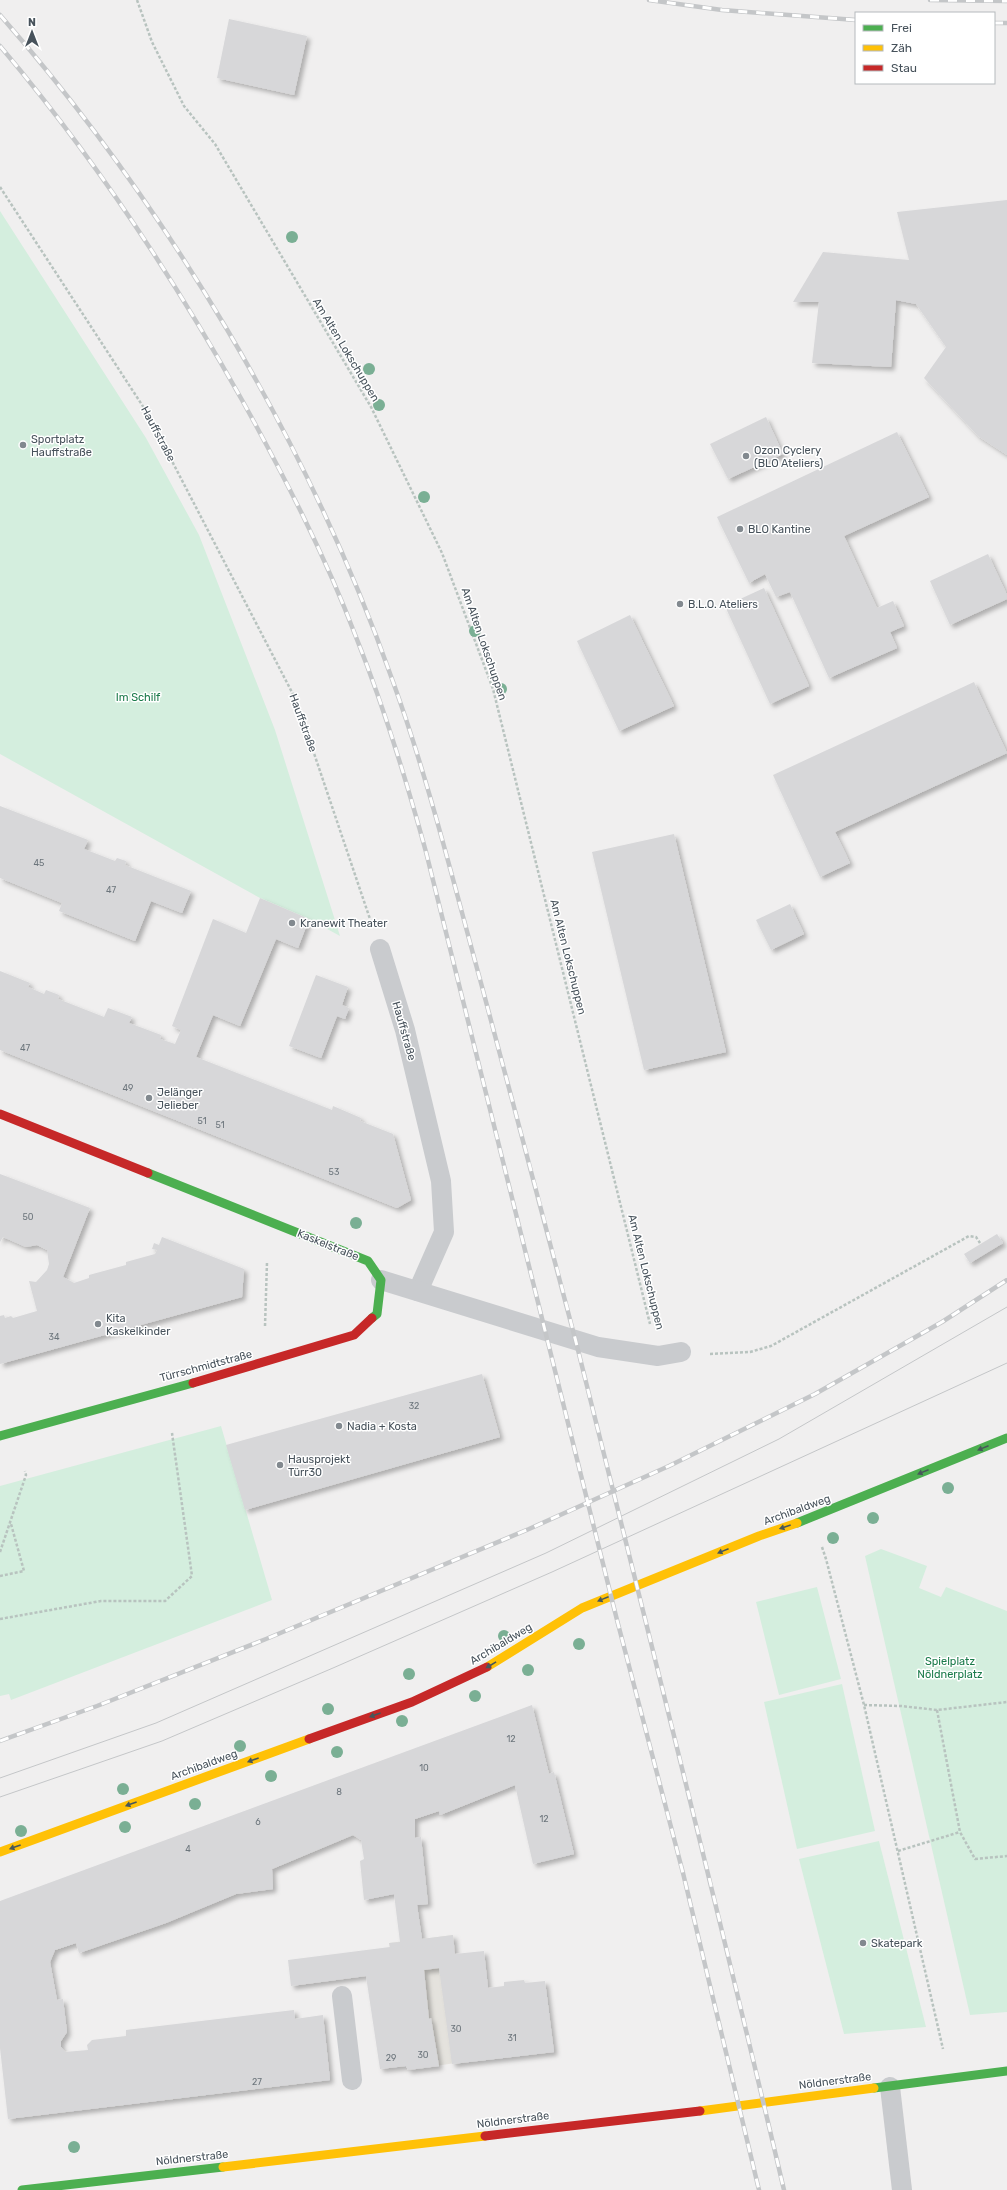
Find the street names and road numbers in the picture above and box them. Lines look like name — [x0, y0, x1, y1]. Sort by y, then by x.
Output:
street label: Am Alten Lokschuppen — [310, 296, 382, 404]
street label: Hauffstraße — [138, 404, 178, 464]
street label: Am Alten Lokschuppen — [459, 586, 509, 702]
street label: Hauffstraße — [286, 692, 320, 754]
street label: Am Alten Lokschuppen — [547, 898, 589, 1016]
street label: Hauffstraße — [389, 1000, 419, 1062]
street label: Am Alten Lokschuppen — [625, 1213, 667, 1331]
street label: Kaskelstraße — [295, 1227, 361, 1263]
street label: Türrschmidtstraße — [159, 1347, 253, 1385]
street label: Archibaldweg — [762, 1492, 832, 1528]
street label: Archibaldweg — [468, 1620, 534, 1668]
street label: Archibaldweg — [169, 1747, 239, 1783]
street label: Nöldnerstraße — [798, 2070, 872, 2092]
street label: Nöldnerstraße — [476, 2109, 550, 2131]
street label: Nöldnerstraße — [155, 2148, 229, 2168]

